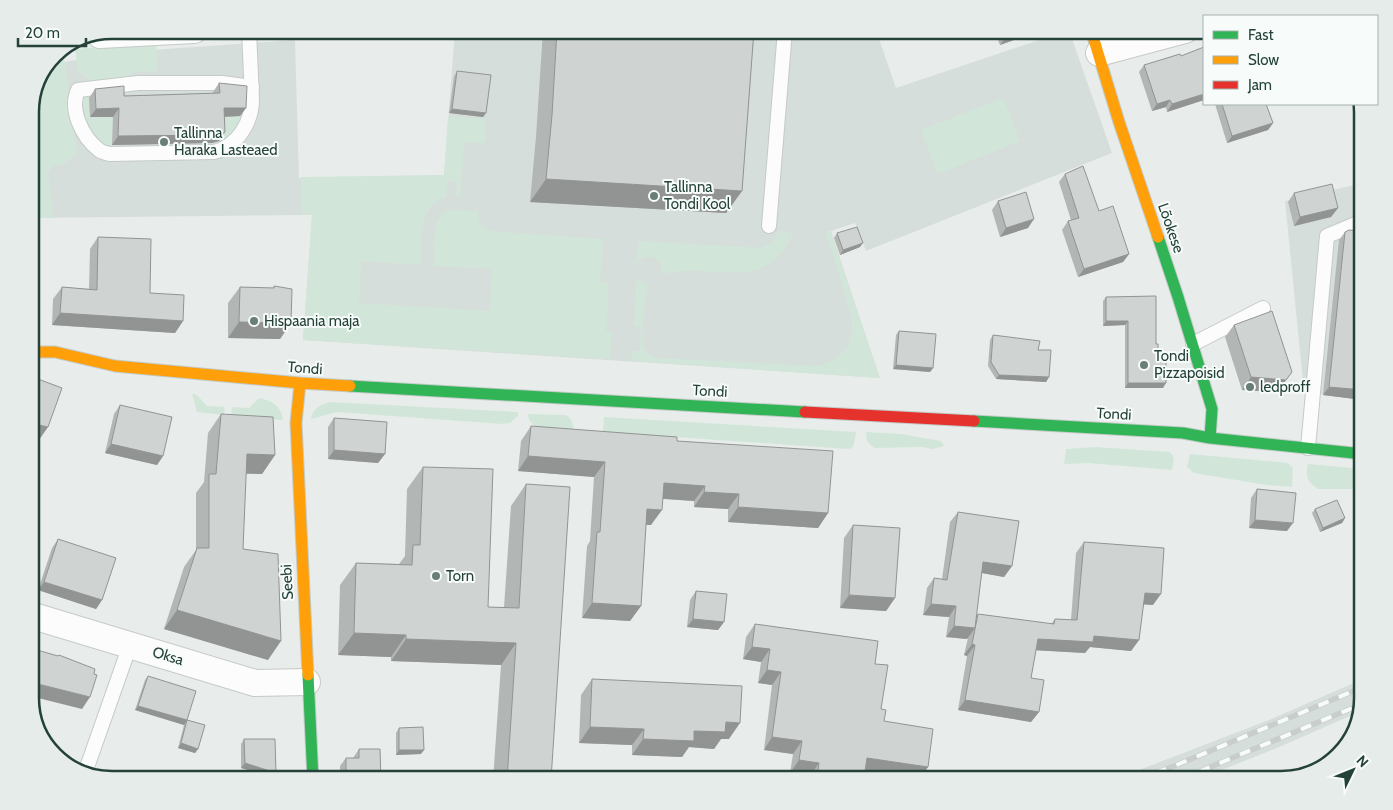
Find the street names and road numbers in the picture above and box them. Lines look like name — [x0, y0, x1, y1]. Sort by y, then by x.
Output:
street label: Lõokese — [1154, 201, 1188, 256]
street label: Tondi — [287, 358, 323, 378]
street label: Tondi — [692, 381, 728, 401]
street label: Tondi — [1096, 404, 1132, 424]
street label: Seebi — [277, 564, 297, 600]
street label: Oksa — [150, 643, 186, 669]

